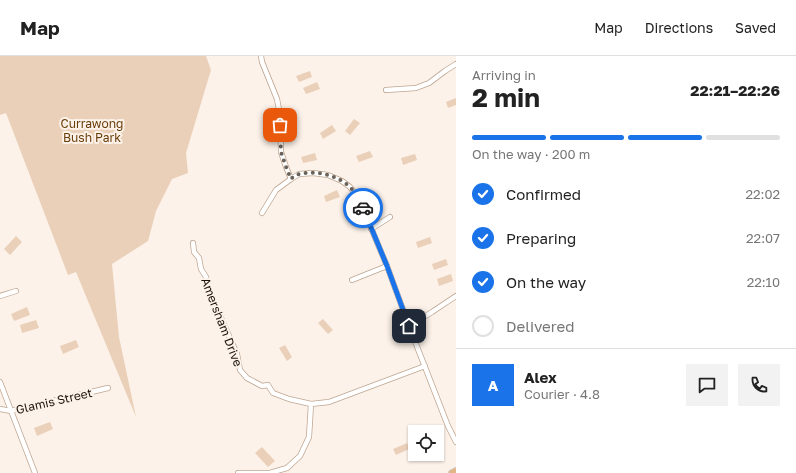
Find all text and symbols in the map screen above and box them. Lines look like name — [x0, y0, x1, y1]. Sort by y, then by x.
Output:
text: Map — [20, 16, 60, 39]
text: Map — [594, 19, 623, 36]
text: Directions — [645, 19, 713, 36]
text: Saved — [735, 19, 776, 36]
text: Arriving in — [472, 67, 536, 83]
text: 22:21–22:26 — [690, 81, 780, 99]
text: 2 min — [472, 82, 540, 113]
pin — [263, 108, 297, 142]
icon: bag — [269, 114, 291, 136]
park label: Currawong Bush Park — [61, 116, 123, 145]
text: On the way · 200 m — [472, 146, 590, 162]
icon: check — [472, 183, 494, 205]
text: Confirmed — [506, 185, 581, 203]
text: 22:02 — [745, 186, 780, 202]
courier — [343, 188, 383, 228]
icon: car — [352, 197, 374, 219]
icon: check — [472, 227, 494, 249]
text: Preparing — [506, 229, 576, 247]
text: 22:07 — [746, 230, 780, 246]
icon: check — [472, 271, 494, 293]
text: On the way — [506, 273, 586, 291]
text: 22:10 — [747, 274, 780, 290]
street label: Amersham Drive — [198, 275, 246, 369]
pin — [392, 309, 426, 343]
icon: home — [398, 315, 420, 337]
text: Delivered — [506, 317, 574, 335]
button: chat — [686, 364, 728, 406]
button: phone — [738, 364, 780, 406]
text: Alex — [524, 368, 557, 386]
text: A — [488, 376, 498, 394]
street label: Glamis Street — [14, 385, 94, 417]
text: Courier · 4.8 — [524, 386, 600, 402]
map controls — [408, 425, 444, 461]
button: locate — [408, 425, 444, 461]

